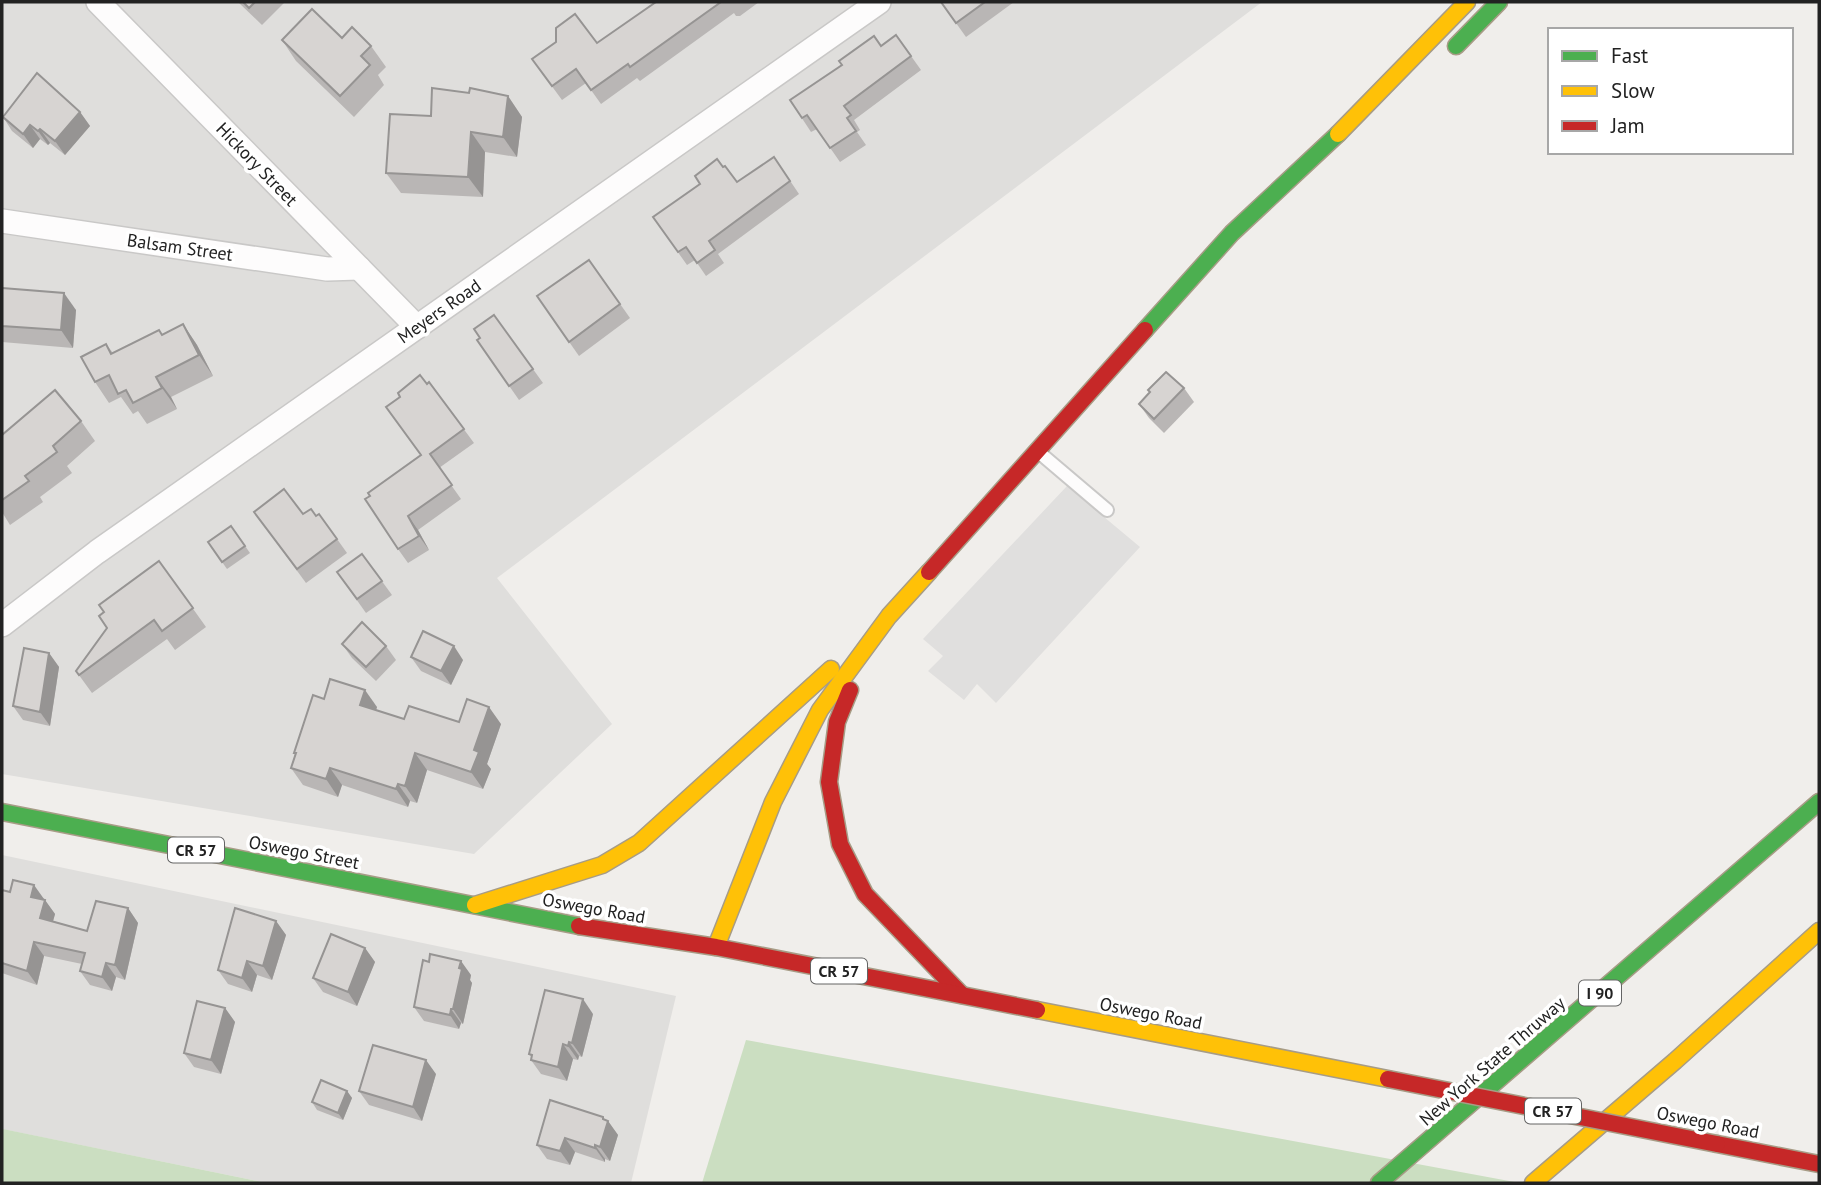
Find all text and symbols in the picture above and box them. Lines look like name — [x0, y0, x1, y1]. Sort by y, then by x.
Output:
legend — [1548, 28, 1793, 154]
text: Fast — [1611, 42, 1648, 69]
text: Slow — [1611, 77, 1655, 104]
text: Jam — [1610, 112, 1645, 139]
street label: Hickory Street — [211, 117, 303, 211]
street label: Balsam Street — [126, 228, 234, 266]
street label: Meyers Road — [393, 274, 485, 348]
street label: Oswego Street — [247, 830, 361, 874]
road number: CR 57 — [168, 838, 224, 862]
street label: Oswego Road — [541, 888, 647, 928]
road number: CR 57 — [811, 959, 867, 984]
road number: I 90 — [1579, 981, 1621, 1006]
street label: New York State Thruway — [1414, 991, 1570, 1130]
street label: Oswego Road — [1098, 992, 1204, 1034]
road number: CR 57 — [1525, 1098, 1581, 1124]
street label: Oswego Road — [1655, 1101, 1761, 1143]

